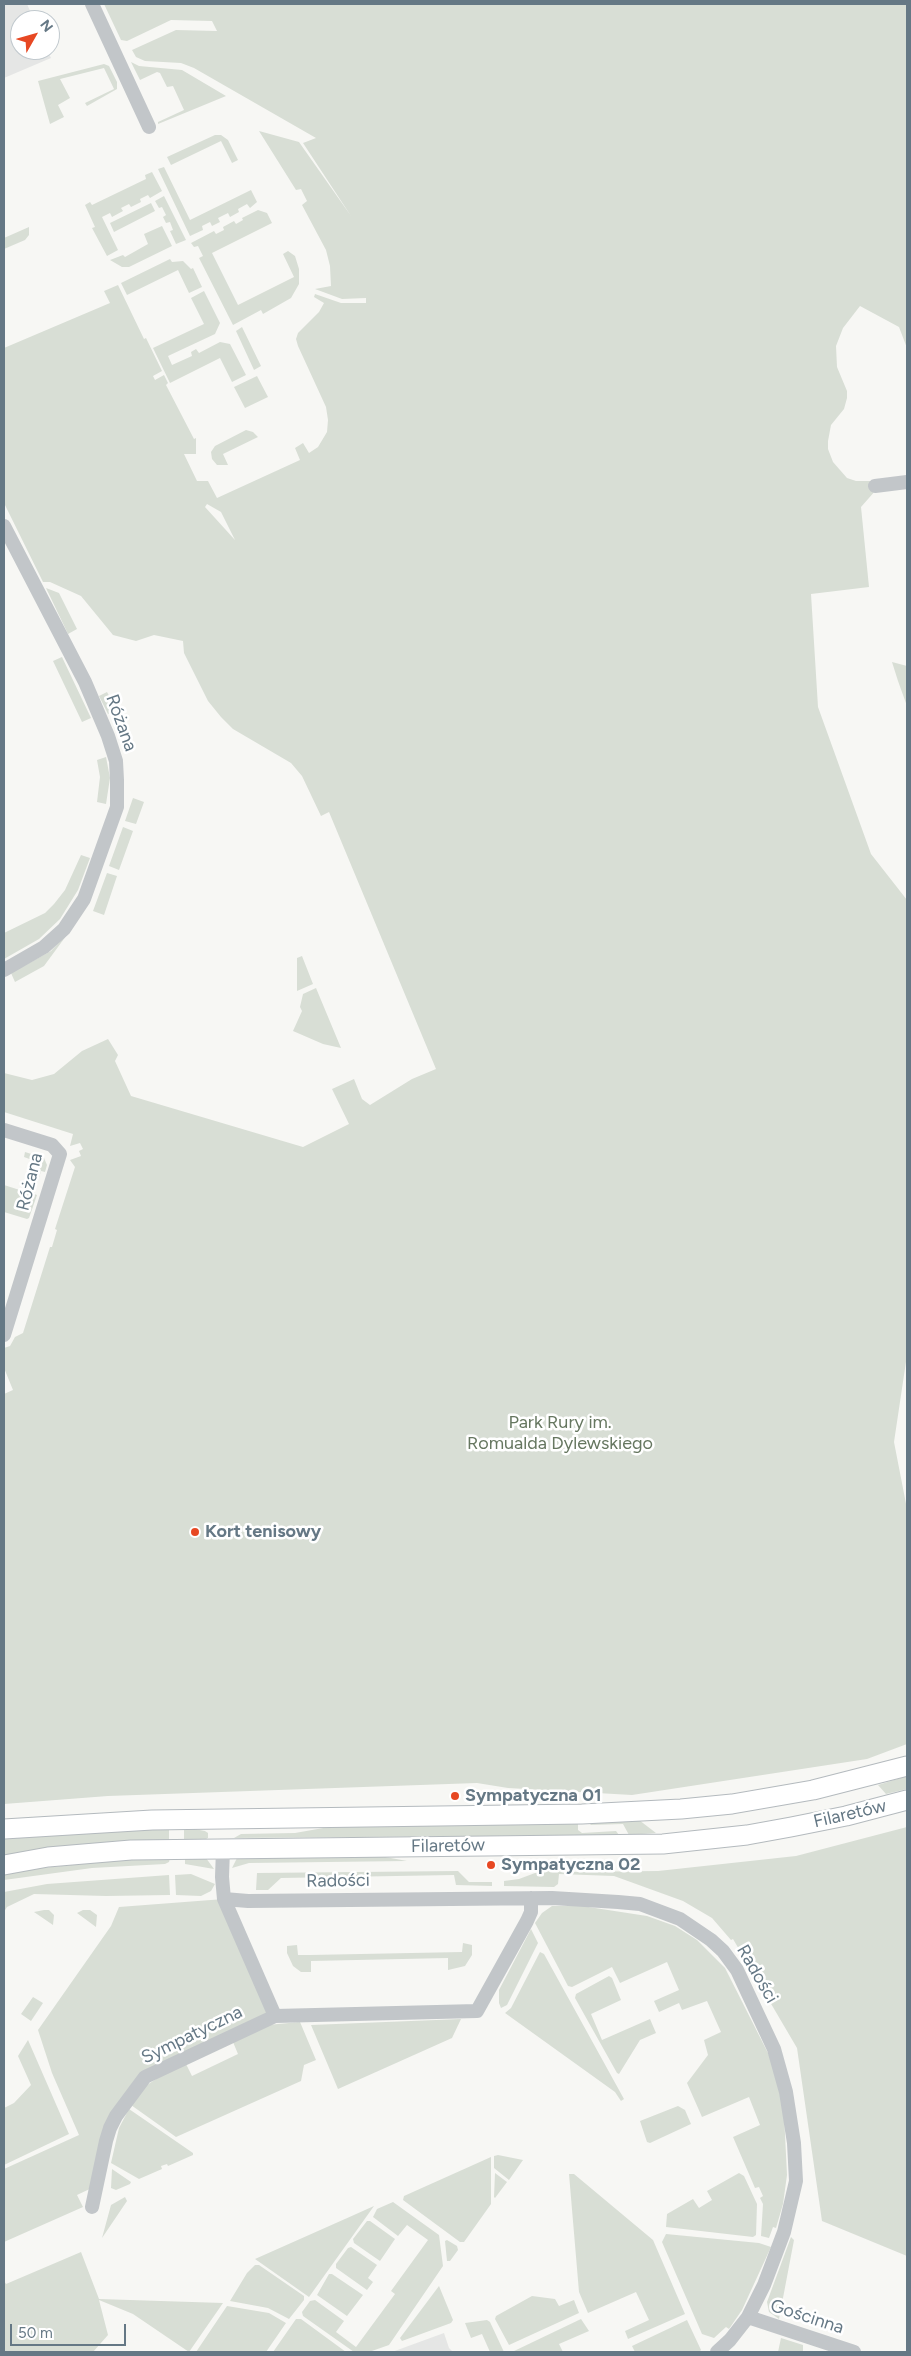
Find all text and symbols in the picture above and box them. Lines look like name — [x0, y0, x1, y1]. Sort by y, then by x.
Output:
north arrow — [10, 10, 60, 60]
text: N — [36, 17, 56, 36]
street label: Różana — [101, 692, 141, 754]
street label: Różana — [12, 1151, 48, 1213]
park label: Park Rury im. Romualda Dylewskiego — [467, 1412, 653, 1455]
place label: Kort tenisowy — [205, 1521, 321, 1543]
marker: Kort tenisowy — [189, 1526, 201, 1538]
place label: Sympatyczna 01 — [465, 1785, 601, 1807]
marker: Sympatyczna 01 — [449, 1790, 461, 1802]
street label: Filaretów — [811, 1795, 889, 1833]
street label: Filaretów — [411, 1835, 485, 1857]
place label: Sympatyczna 02 — [501, 1854, 640, 1876]
marker: Sympatyczna 02 — [485, 1859, 497, 1871]
street label: Radości — [306, 1870, 370, 1892]
street label: Radości — [732, 1941, 782, 2007]
street label: Sympatyczna — [138, 2001, 246, 2069]
street label: Gościnna — [768, 2295, 846, 2339]
scale bar — [12, 2314, 129, 2346]
text: 50 m — [18, 2324, 53, 2342]

